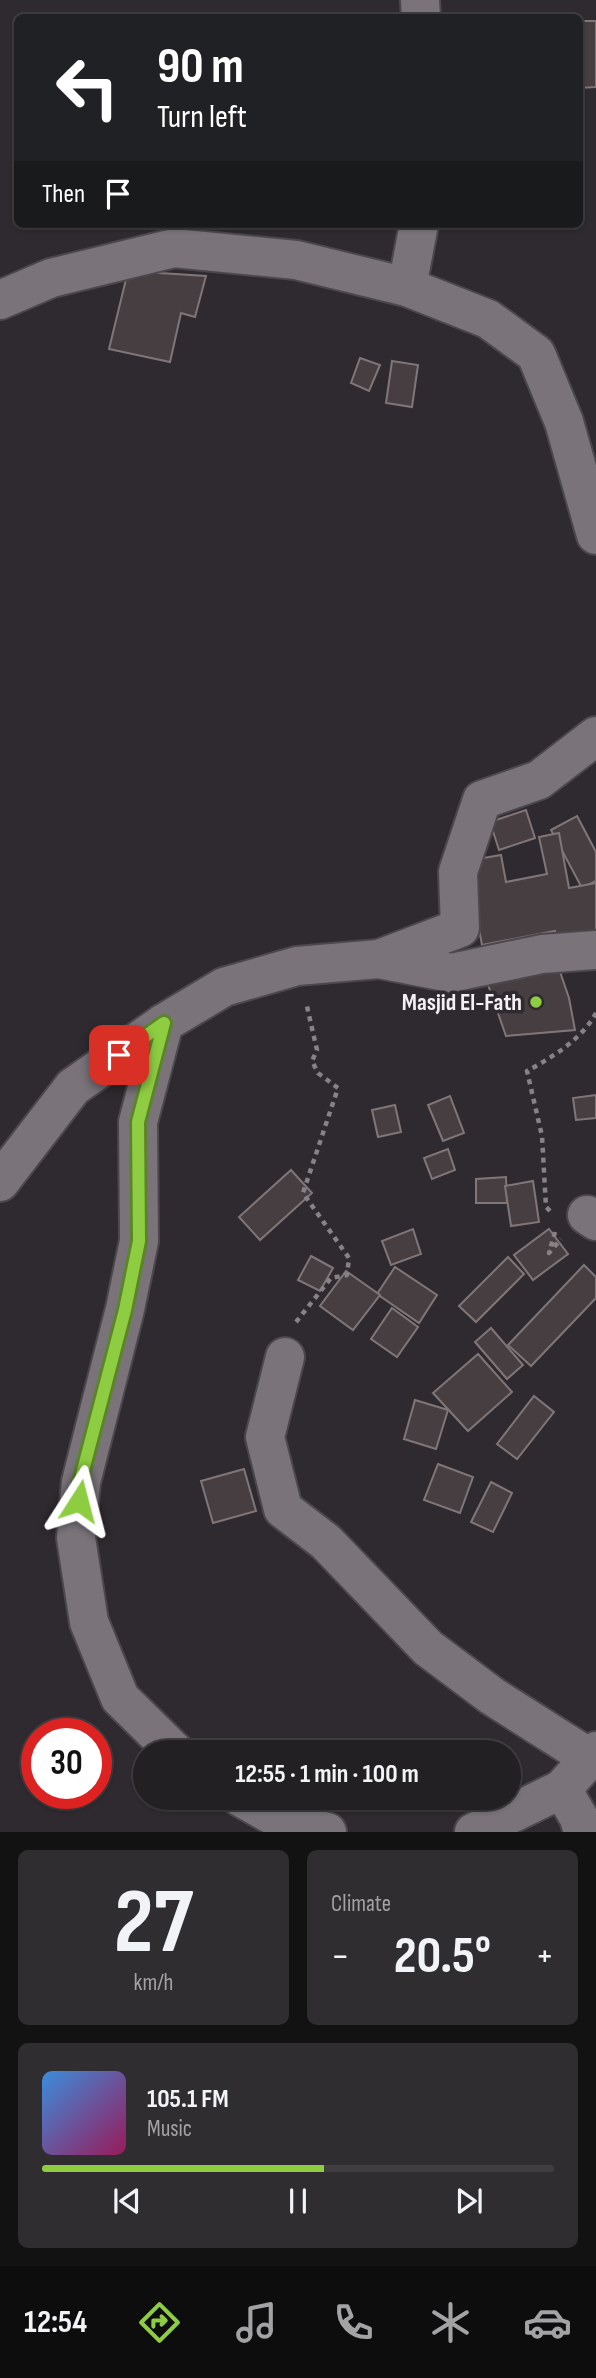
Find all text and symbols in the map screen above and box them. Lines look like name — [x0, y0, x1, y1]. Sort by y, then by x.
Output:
text: 90 m — [157, 38, 244, 97]
icon: left — [42, 42, 133, 133]
text: Turn left — [157, 98, 247, 137]
icon: arrive — [99, 175, 137, 213]
text: Then — [42, 179, 85, 210]
place label: Masjid El-Fath — [402, 988, 522, 1017]
marker: Masjid El-Fath — [528, 994, 544, 1010]
pin — [89, 1025, 149, 1085]
icon: arrive — [100, 1036, 138, 1074]
position arrow — [42, 1464, 116, 1538]
speed limit sign: 30 — [21, 1718, 112, 1809]
text: 12:55 · 1 min · 100 m — [235, 1759, 419, 1790]
text: 27 — [114, 1869, 193, 1978]
text: Climate — [331, 1890, 391, 1918]
text: 20.5° — [394, 1925, 491, 1988]
text: − — [331, 1934, 350, 1979]
text: + — [535, 1934, 554, 1979]
text: km/h — [134, 1969, 173, 1997]
text: 105.1 FM — [147, 2084, 229, 2115]
text: Music — [147, 2115, 192, 2143]
icon: previous — [108, 2182, 146, 2220]
icon: pause — [279, 2182, 317, 2220]
icon: next — [450, 2182, 488, 2220]
icon: directions — [135, 2298, 184, 2347]
icon: music — [232, 2298, 281, 2347]
icon: phone — [329, 2298, 378, 2347]
icon: climate — [426, 2298, 475, 2347]
icon: car — [523, 2298, 572, 2347]
text: 12:54 — [24, 2303, 87, 2342]

